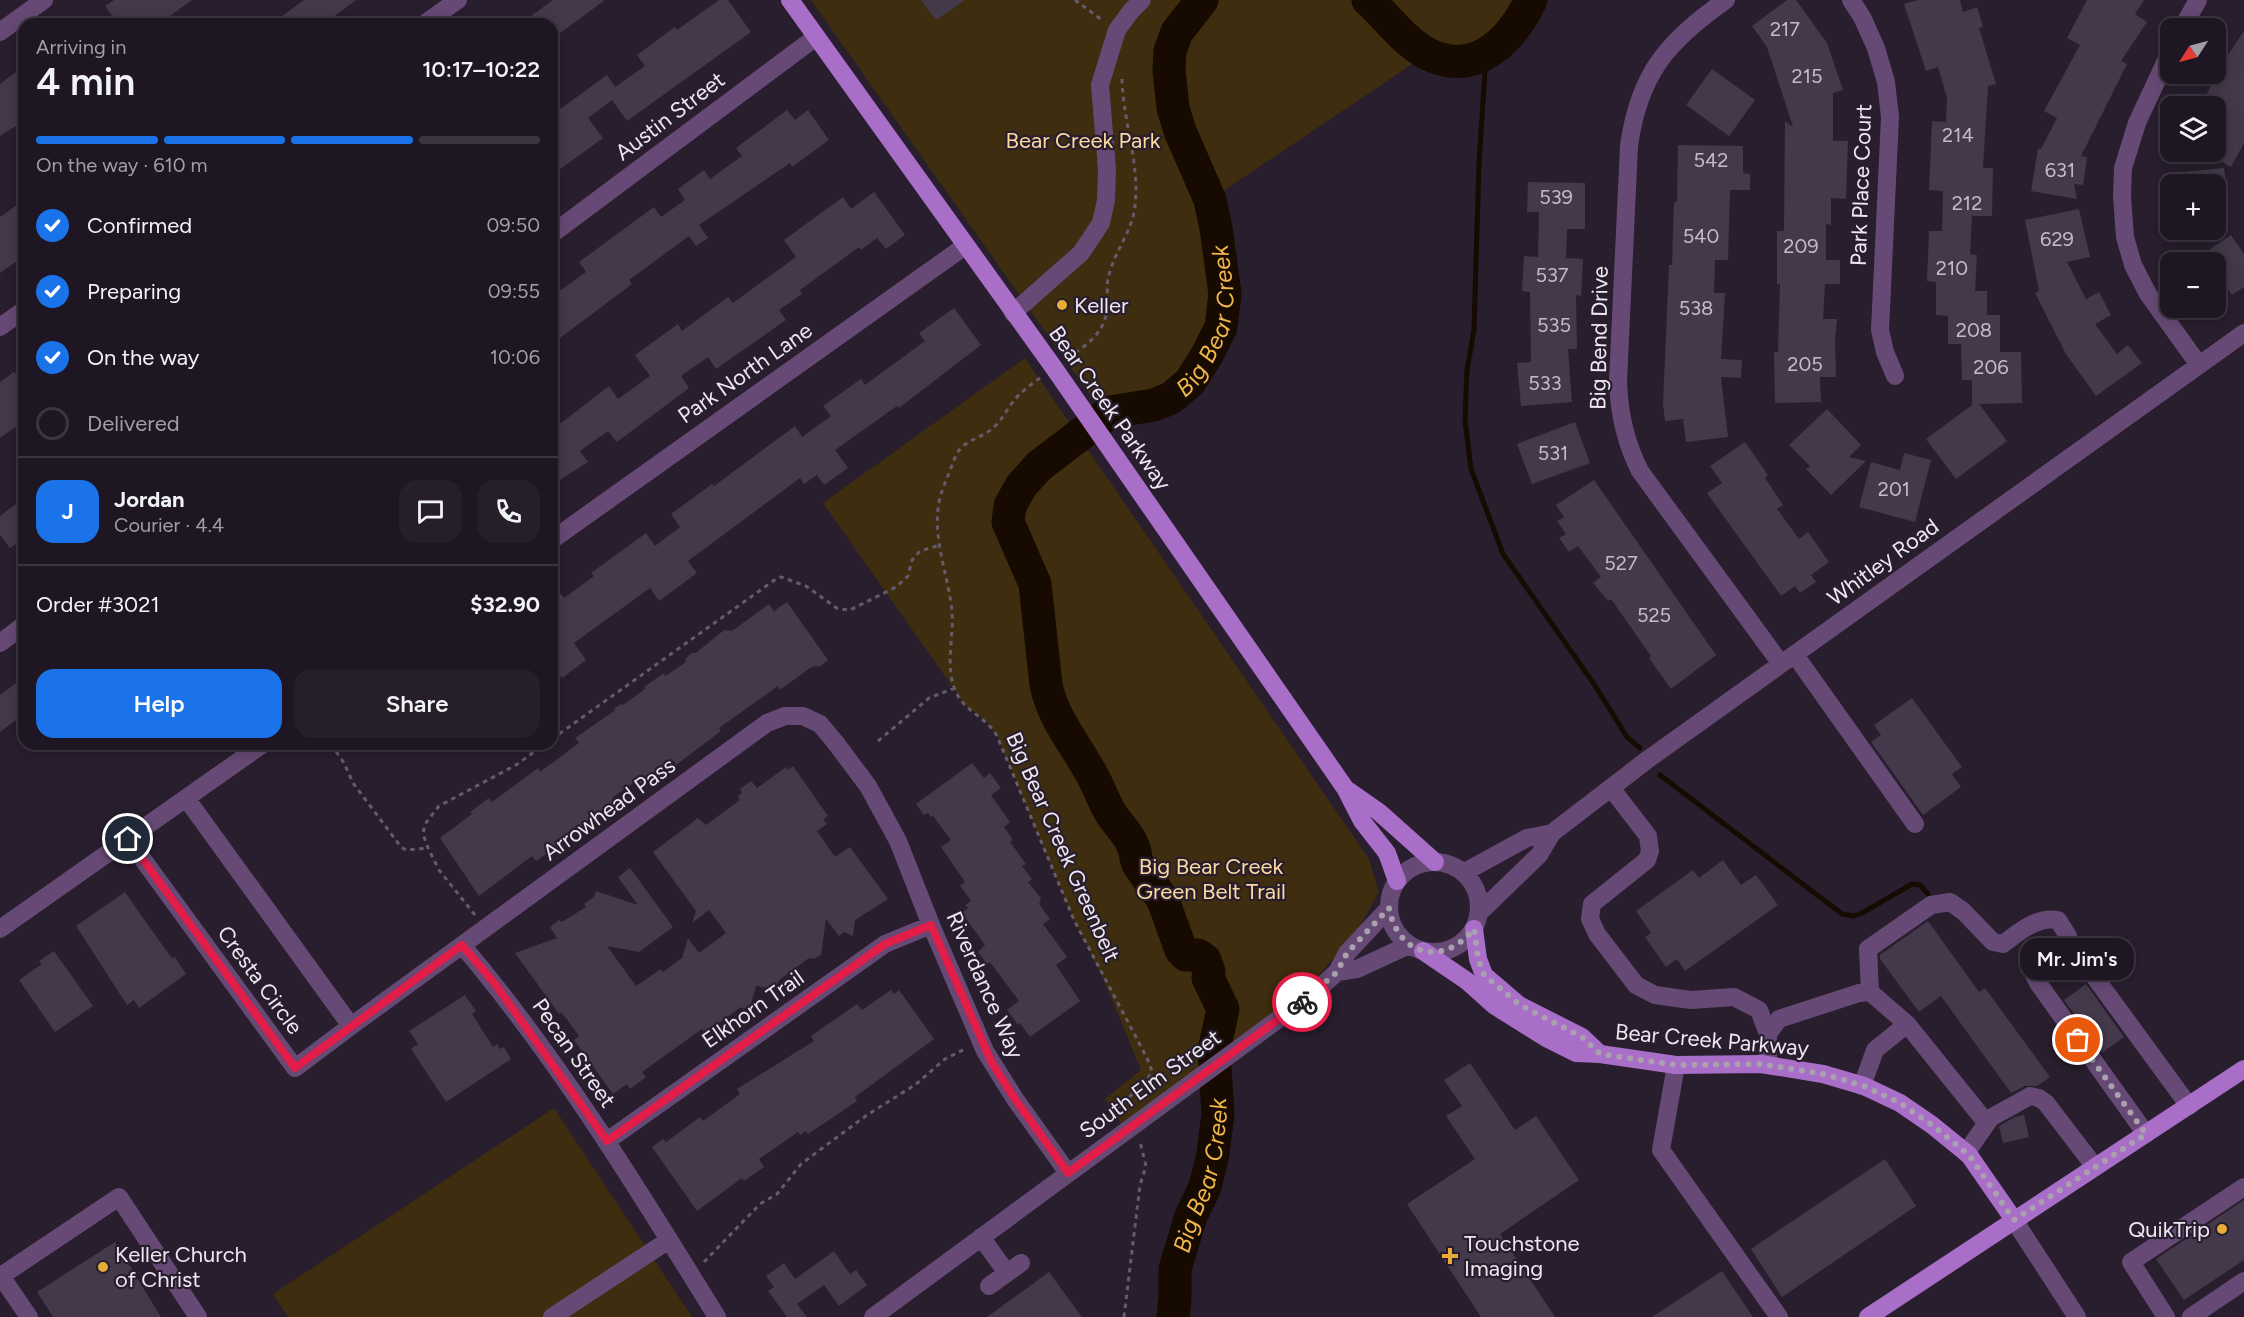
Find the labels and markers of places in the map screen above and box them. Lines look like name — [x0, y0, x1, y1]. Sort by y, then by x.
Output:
place label: Keller — [1074, 292, 1129, 319]
marker: Keller — [1055, 298, 1069, 312]
pin — [102, 813, 153, 864]
callout: Mr. Jim's — [2021, 938, 2135, 980]
pin — [2052, 1014, 2103, 1065]
place label: QuikTrip — [2128, 1216, 2210, 1243]
marker: QuikTrip — [2215, 1222, 2229, 1236]
place label: Touchstone Imaging — [1464, 1230, 1580, 1282]
place label: Keller Church of Christ — [115, 1241, 247, 1293]
marker: Touchstone Imaging — [1441, 1247, 1459, 1265]
marker: Keller Church of Christ — [96, 1260, 110, 1274]

